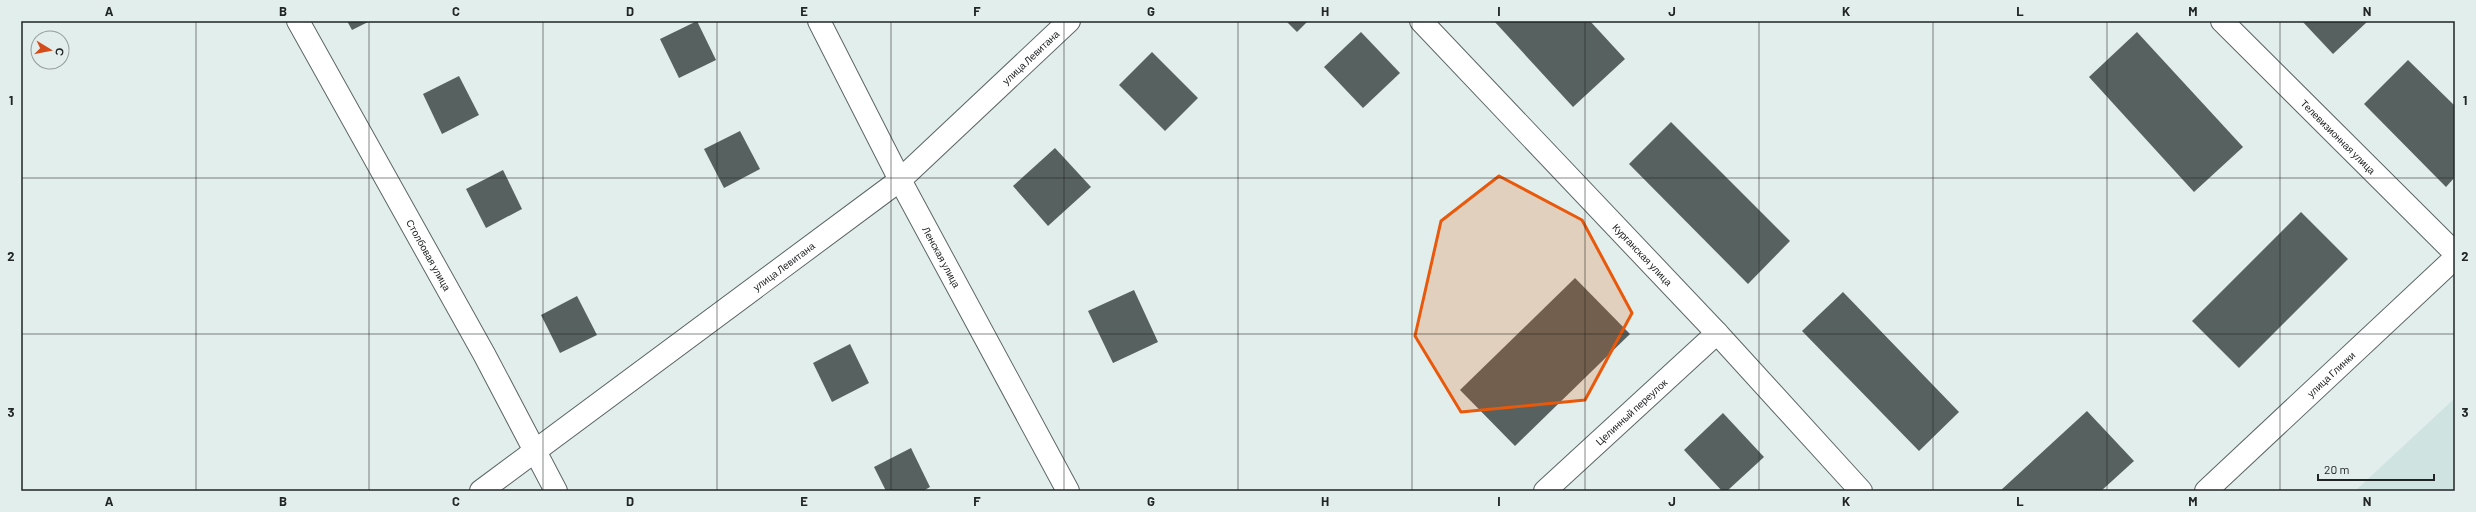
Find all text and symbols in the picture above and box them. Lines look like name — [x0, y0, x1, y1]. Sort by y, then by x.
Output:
text: A — [105, 3, 114, 19]
text: B — [279, 3, 287, 19]
text: C — [452, 3, 460, 19]
text: D — [626, 3, 634, 19]
text: E — [800, 3, 808, 19]
text: F — [973, 3, 981, 19]
text: G — [1147, 3, 1155, 19]
text: H — [1321, 3, 1329, 19]
text: I — [1497, 3, 1501, 19]
text: J — [1668, 3, 1676, 19]
text: K — [1842, 3, 1850, 19]
text: L — [2016, 3, 2024, 19]
text: M — [2188, 3, 2198, 19]
text: N — [2363, 3, 2371, 19]
street label: улица Левитана — [1000, 27, 1062, 87]
north arrow — [30, 30, 70, 70]
text: С — [53, 47, 67, 57]
text: 1 — [9, 92, 13, 108]
text: 1 — [2463, 92, 2467, 108]
street label: Телевизионная улица — [2298, 97, 2378, 177]
street label: Столбовая улица — [404, 217, 454, 293]
street label: Курганская улица — [1610, 221, 1675, 288]
street label: Ленская улица — [920, 224, 963, 290]
street label: улица Левитана — [751, 239, 817, 293]
text: 2 — [7, 248, 15, 264]
text: 2 — [2461, 248, 2469, 264]
street label: улица Глинки — [2304, 349, 2357, 399]
street label: Целинный переулок — [1593, 376, 1670, 448]
text: 3 — [7, 404, 15, 420]
text: 3 — [2461, 404, 2469, 420]
scale bar — [2318, 456, 2434, 482]
text: 20 m — [2324, 462, 2350, 476]
text: A — [105, 493, 114, 509]
text: B — [279, 493, 287, 509]
text: C — [452, 493, 460, 509]
text: D — [626, 493, 634, 509]
text: E — [800, 493, 808, 509]
text: F — [973, 493, 981, 509]
text: G — [1147, 493, 1155, 509]
text: H — [1321, 493, 1329, 509]
text: I — [1497, 493, 1501, 509]
text: J — [1668, 493, 1676, 509]
text: K — [1842, 493, 1850, 509]
text: L — [2016, 493, 2024, 509]
text: M — [2188, 493, 2198, 509]
text: N — [2363, 493, 2371, 509]

